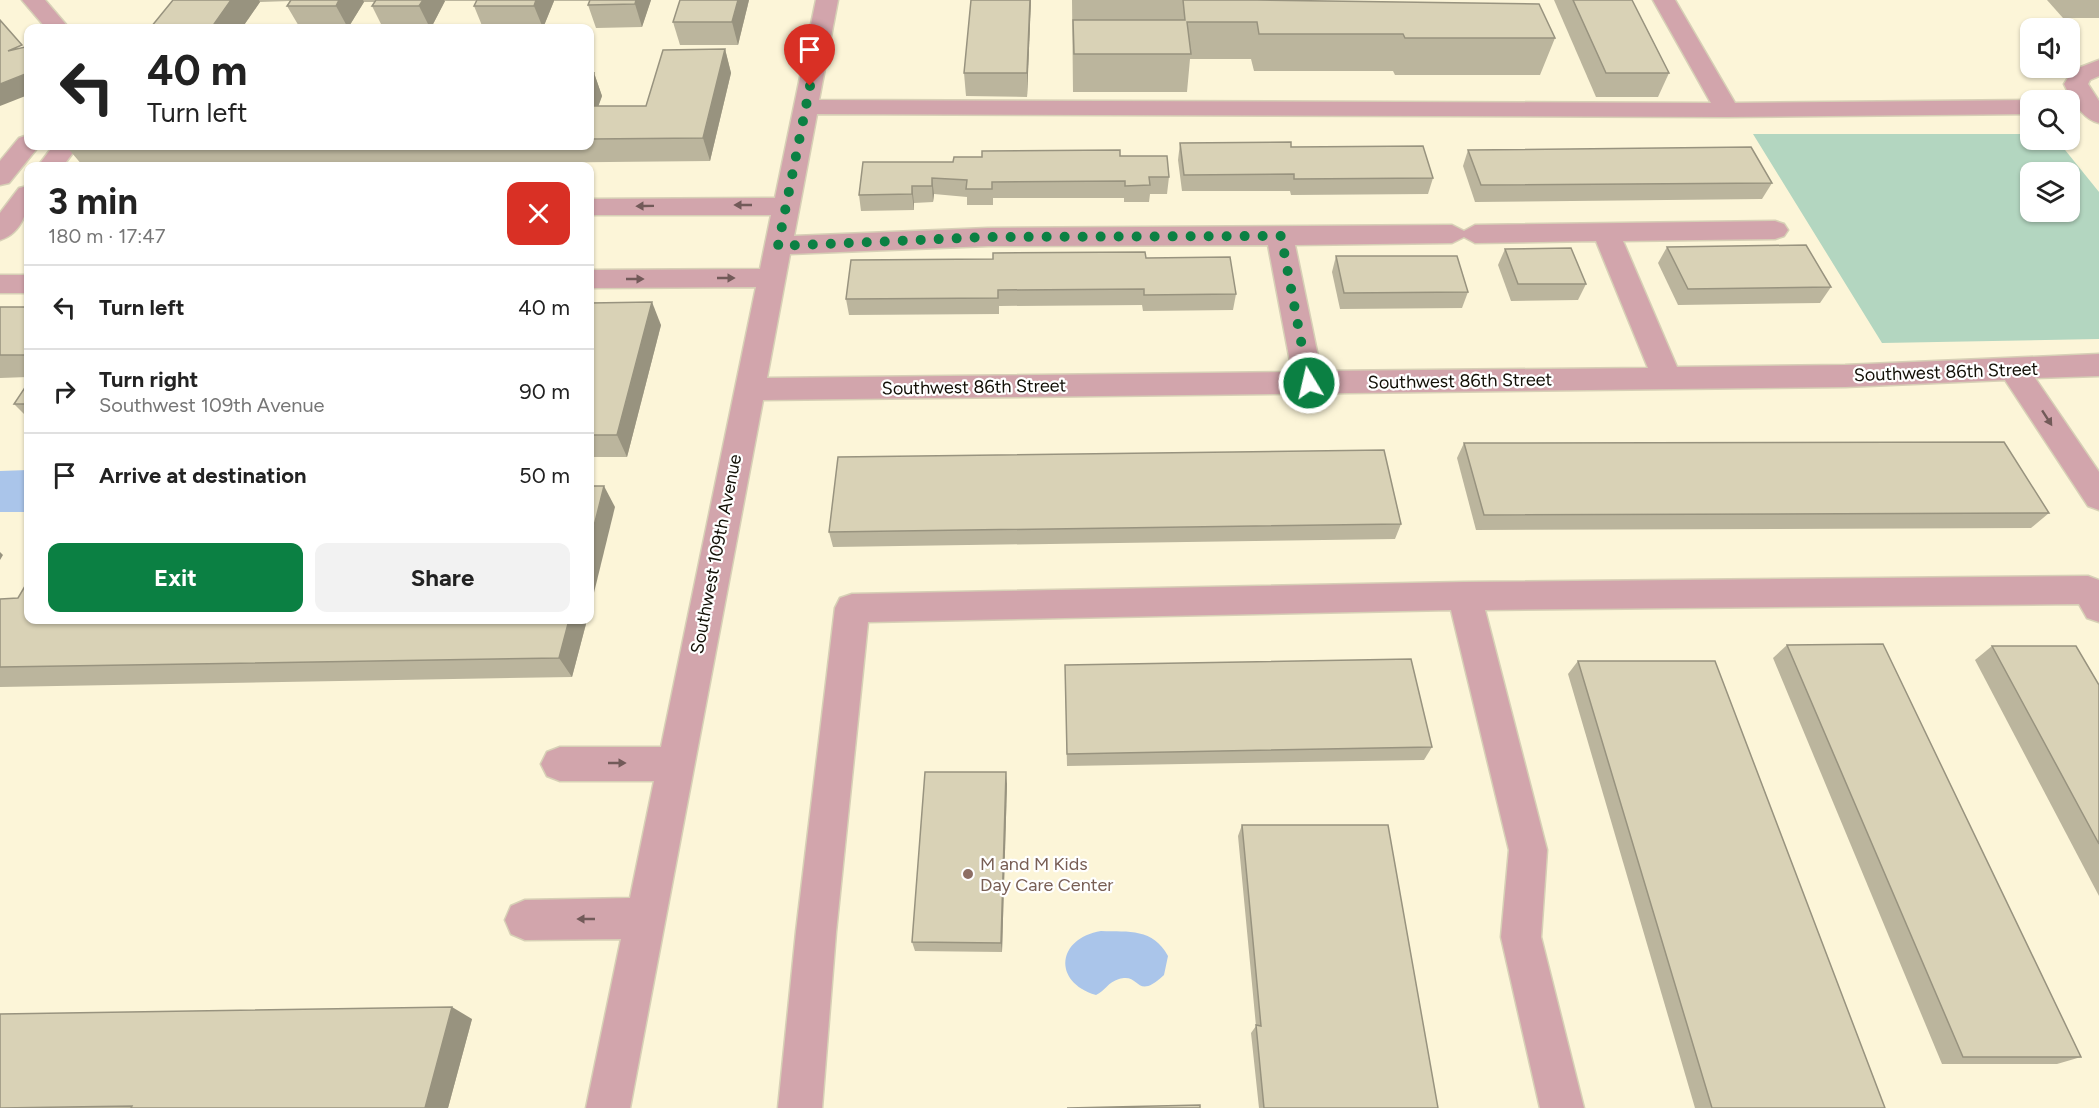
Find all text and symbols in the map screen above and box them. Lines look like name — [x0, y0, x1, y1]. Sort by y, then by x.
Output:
map controls — [2020, 18, 2080, 222]
button: sound — [2020, 18, 2080, 78]
pin — [784, 24, 835, 86]
icon: arrive — [793, 33, 826, 66]
text: 40 m — [147, 45, 247, 96]
icon: left — [48, 48, 126, 126]
button: search — [2020, 90, 2080, 150]
text: Turn left — [147, 96, 247, 129]
button: layers — [2020, 162, 2080, 222]
text: 3 min — [48, 180, 138, 223]
button: close — [507, 182, 570, 245]
one-way arrow — [734, 200, 753, 210]
one-way arrow — [635, 201, 654, 211]
text: 180 m · 17:47 — [48, 224, 166, 248]
one-way arrow — [626, 274, 645, 284]
one-way arrow — [717, 274, 736, 283]
icon: left — [48, 291, 81, 324]
text: Turn left — [99, 294, 185, 321]
text: 40 m — [518, 294, 570, 321]
position arrow — [1277, 351, 1341, 415]
street label: Southwest 86th Street — [1853, 358, 2039, 386]
text: Turn right — [99, 366, 198, 393]
street label: Southwest 86th Street — [1368, 368, 1553, 394]
street label: Southwest 86th Street — [882, 374, 1067, 400]
icon: right — [48, 375, 81, 408]
text: 90 m — [519, 378, 570, 405]
text: Southwest 109th Avenue — [99, 393, 325, 417]
one-way arrow — [2041, 410, 2052, 426]
street label: Southwest 109th Avenue — [686, 452, 746, 656]
icon: arrive — [48, 459, 81, 492]
text: Arrive at destination — [99, 462, 307, 489]
text: 50 m — [519, 462, 570, 489]
button: Exit — [48, 543, 303, 612]
button: Share — [315, 543, 570, 612]
one-way arrow — [608, 758, 627, 768]
place label: M and M Kids Day Care Center — [980, 853, 1113, 896]
marker: M and M Kids Day Care Center — [961, 867, 975, 881]
one-way arrow — [577, 914, 596, 924]

